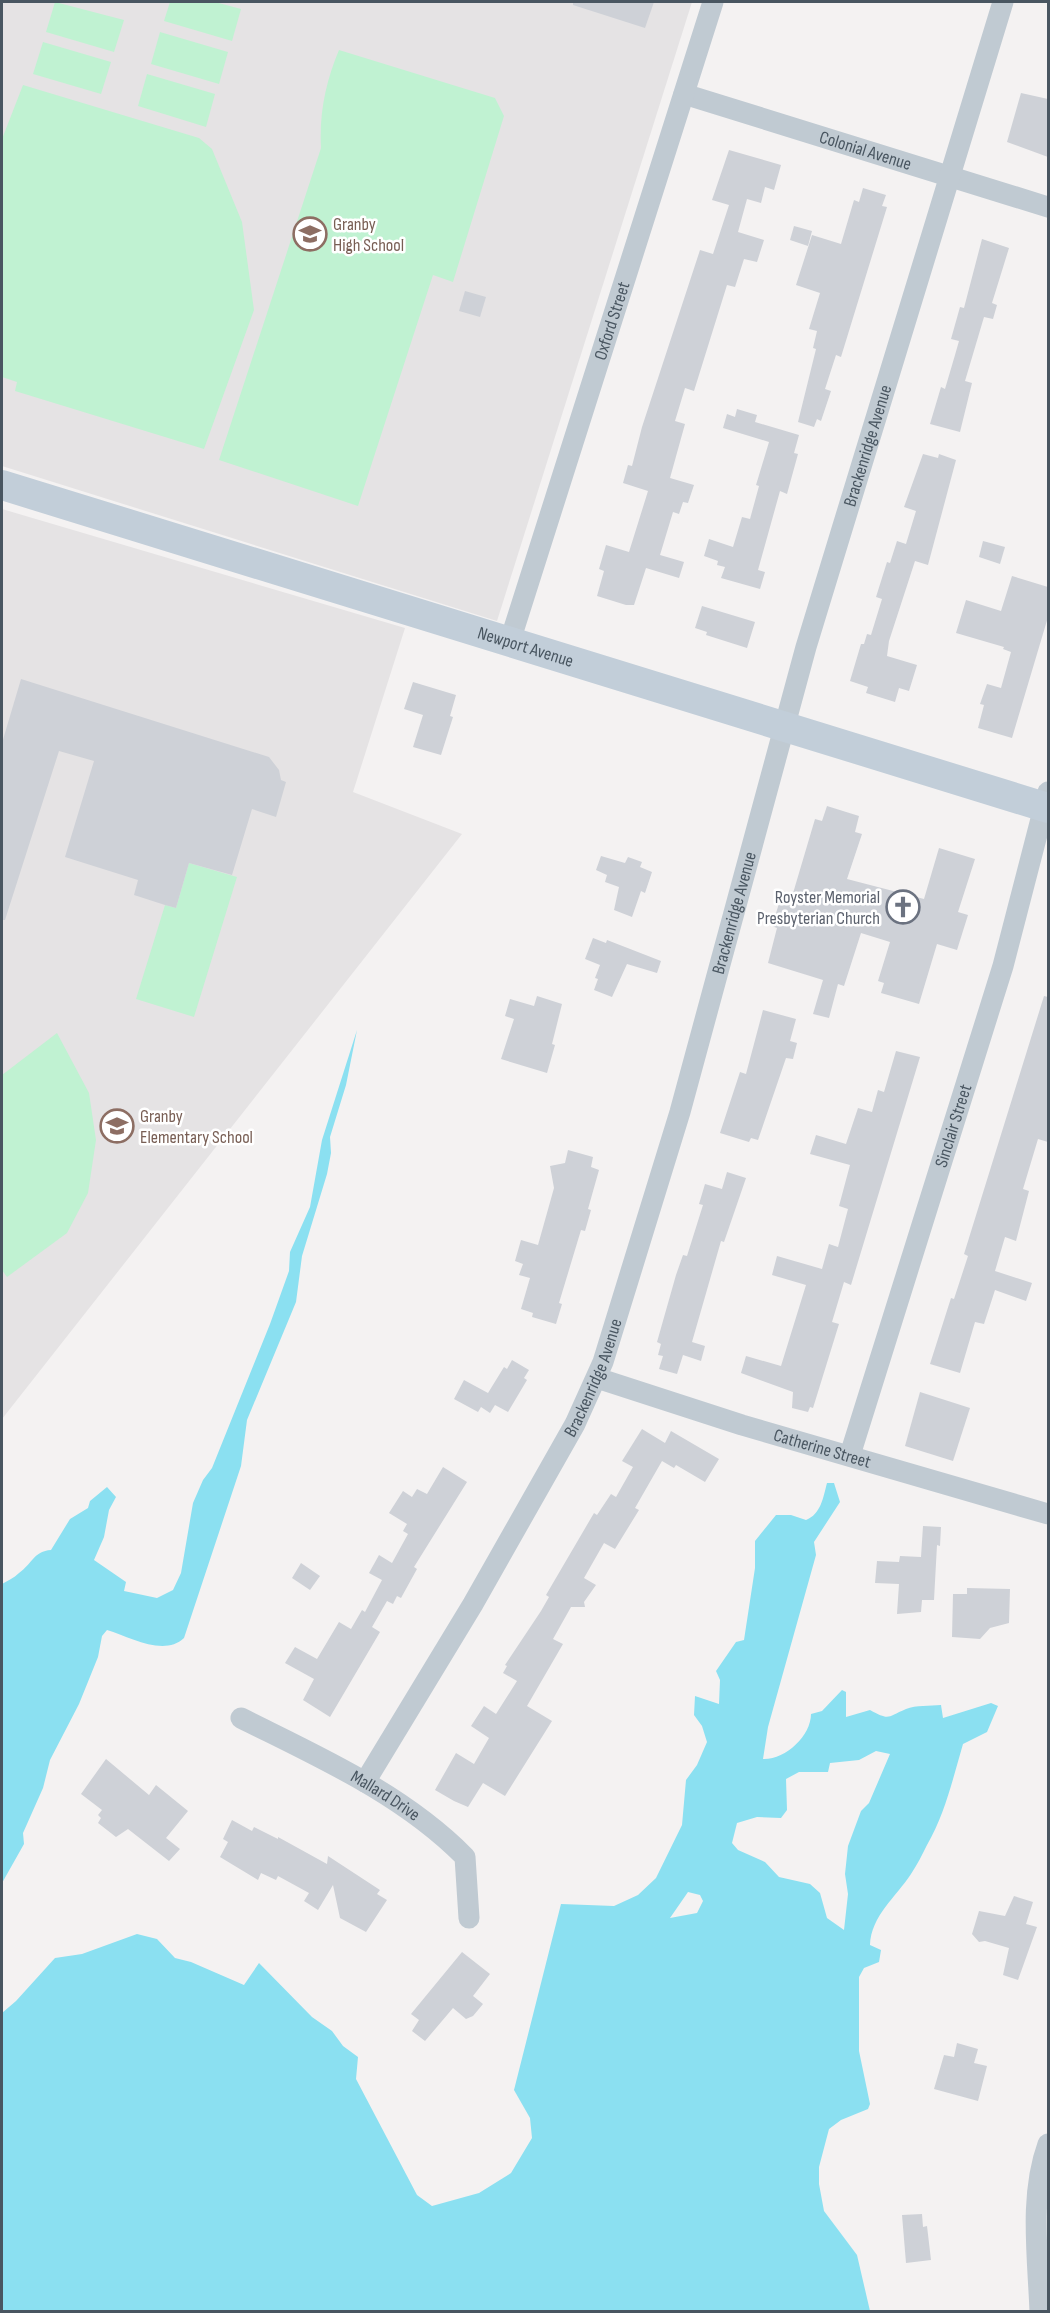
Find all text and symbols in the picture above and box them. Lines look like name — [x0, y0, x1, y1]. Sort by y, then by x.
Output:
street label: Colonial Avenue — [817, 127, 914, 175]
place label: Granby High School — [333, 214, 404, 256]
school or university icon: Granby High School — [292, 216, 328, 252]
street label: Oxford Street — [590, 279, 635, 363]
street label: Brackenridge Avenue — [840, 382, 896, 509]
street label: Newport Avenue — [475, 622, 576, 672]
street label: Brackenridge Avenue — [708, 849, 761, 977]
place label: Royster Memorial Presbyterian Church — [757, 887, 880, 929]
church icon: Royster Memorial Presbyterian Church — [885, 889, 921, 925]
street label: Sinclair Street — [931, 1081, 976, 1170]
place label: Granby Elementary School — [140, 1106, 253, 1148]
school or university icon: Granby Elementary School — [99, 1108, 135, 1144]
street label: Brackenridge Avenue — [560, 1316, 627, 1441]
street label: Catherine Street — [771, 1425, 874, 1473]
street label: Mallard Drive — [347, 1766, 424, 1826]

